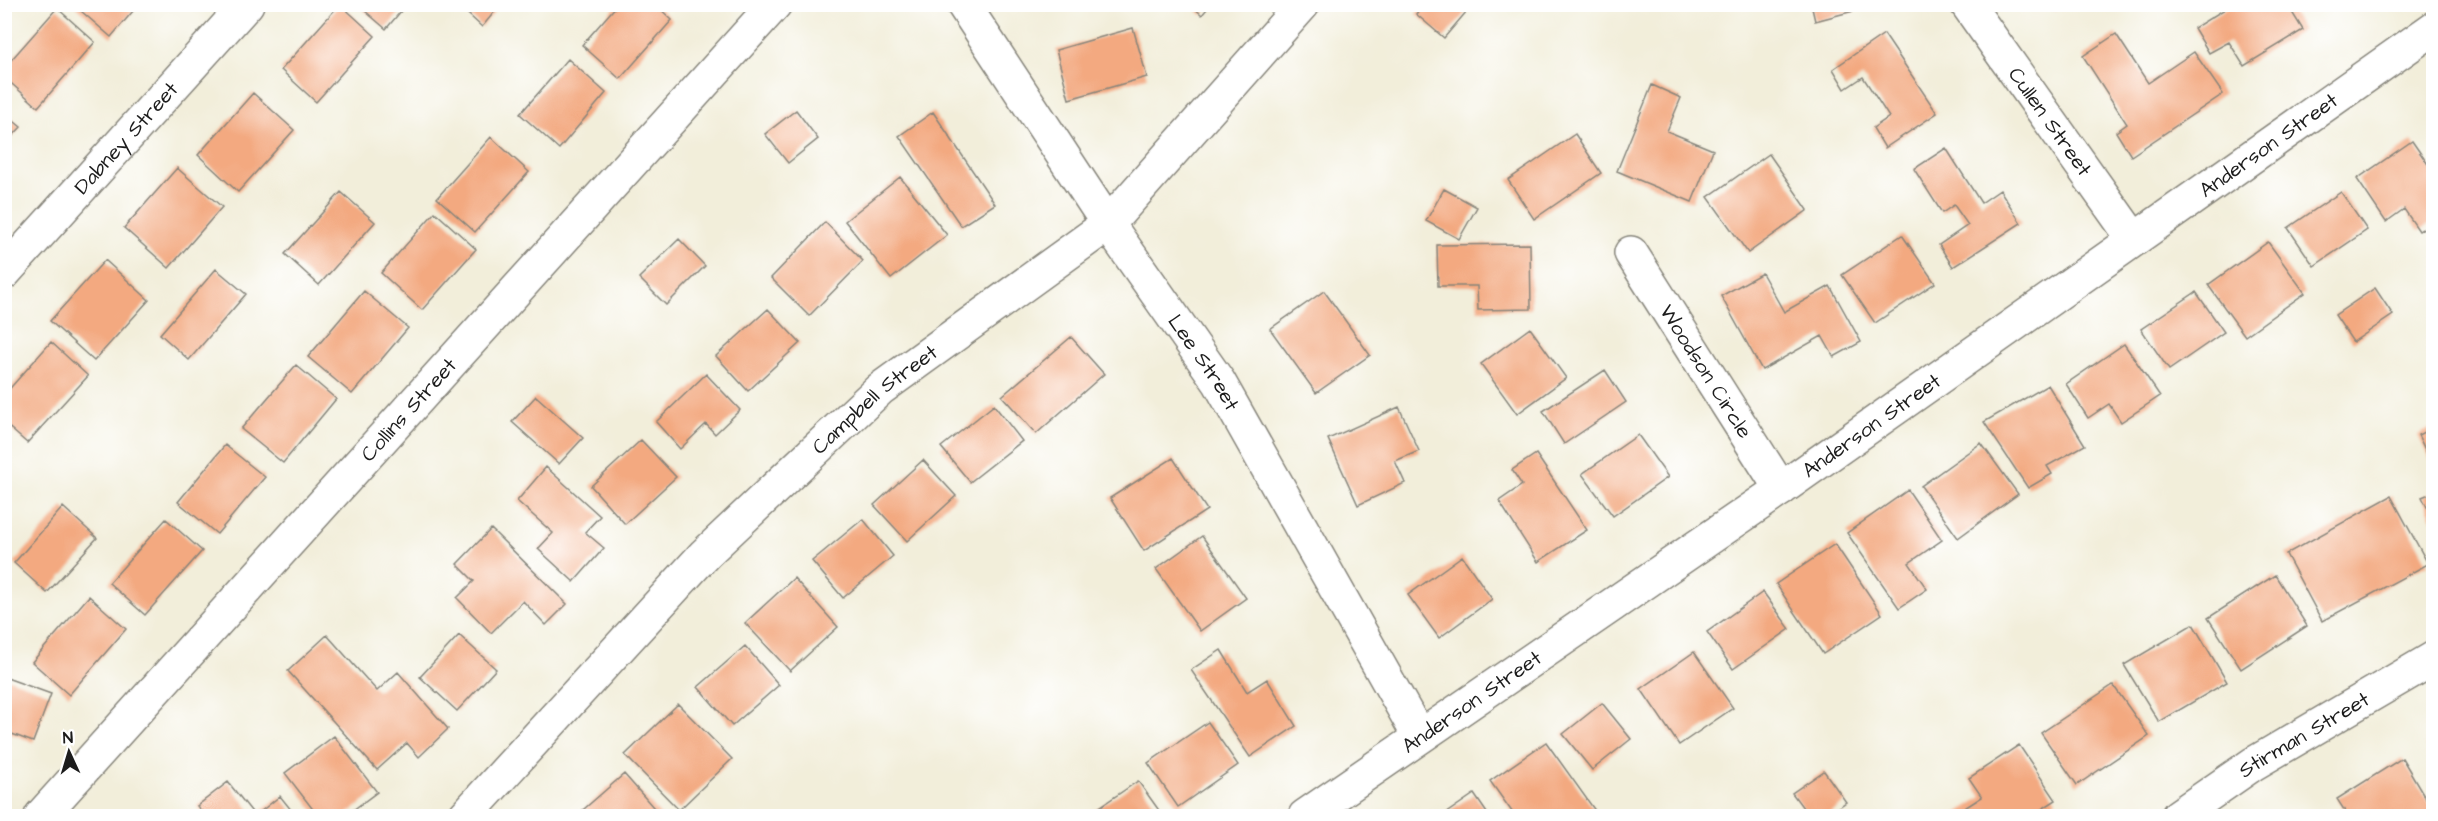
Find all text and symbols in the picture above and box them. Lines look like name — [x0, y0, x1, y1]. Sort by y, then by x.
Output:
street label: Cullen Street — [2002, 61, 2099, 182]
street label: Dabney Street — [67, 75, 185, 201]
street label: Anderson Street — [2193, 86, 2344, 204]
street label: Woodson Circle — [1653, 299, 1759, 444]
street label: Lee Street — [1161, 308, 1247, 416]
street label: Campbell Street — [805, 337, 944, 461]
street label: Collins Street — [354, 351, 463, 468]
street label: Anderson Street — [1796, 366, 1947, 484]
street label: Anderson Street — [1396, 643, 1548, 760]
street label: Stirman Street — [2232, 684, 2375, 784]
north arrow — [39, 722, 99, 782]
text: N — [62, 727, 74, 749]

